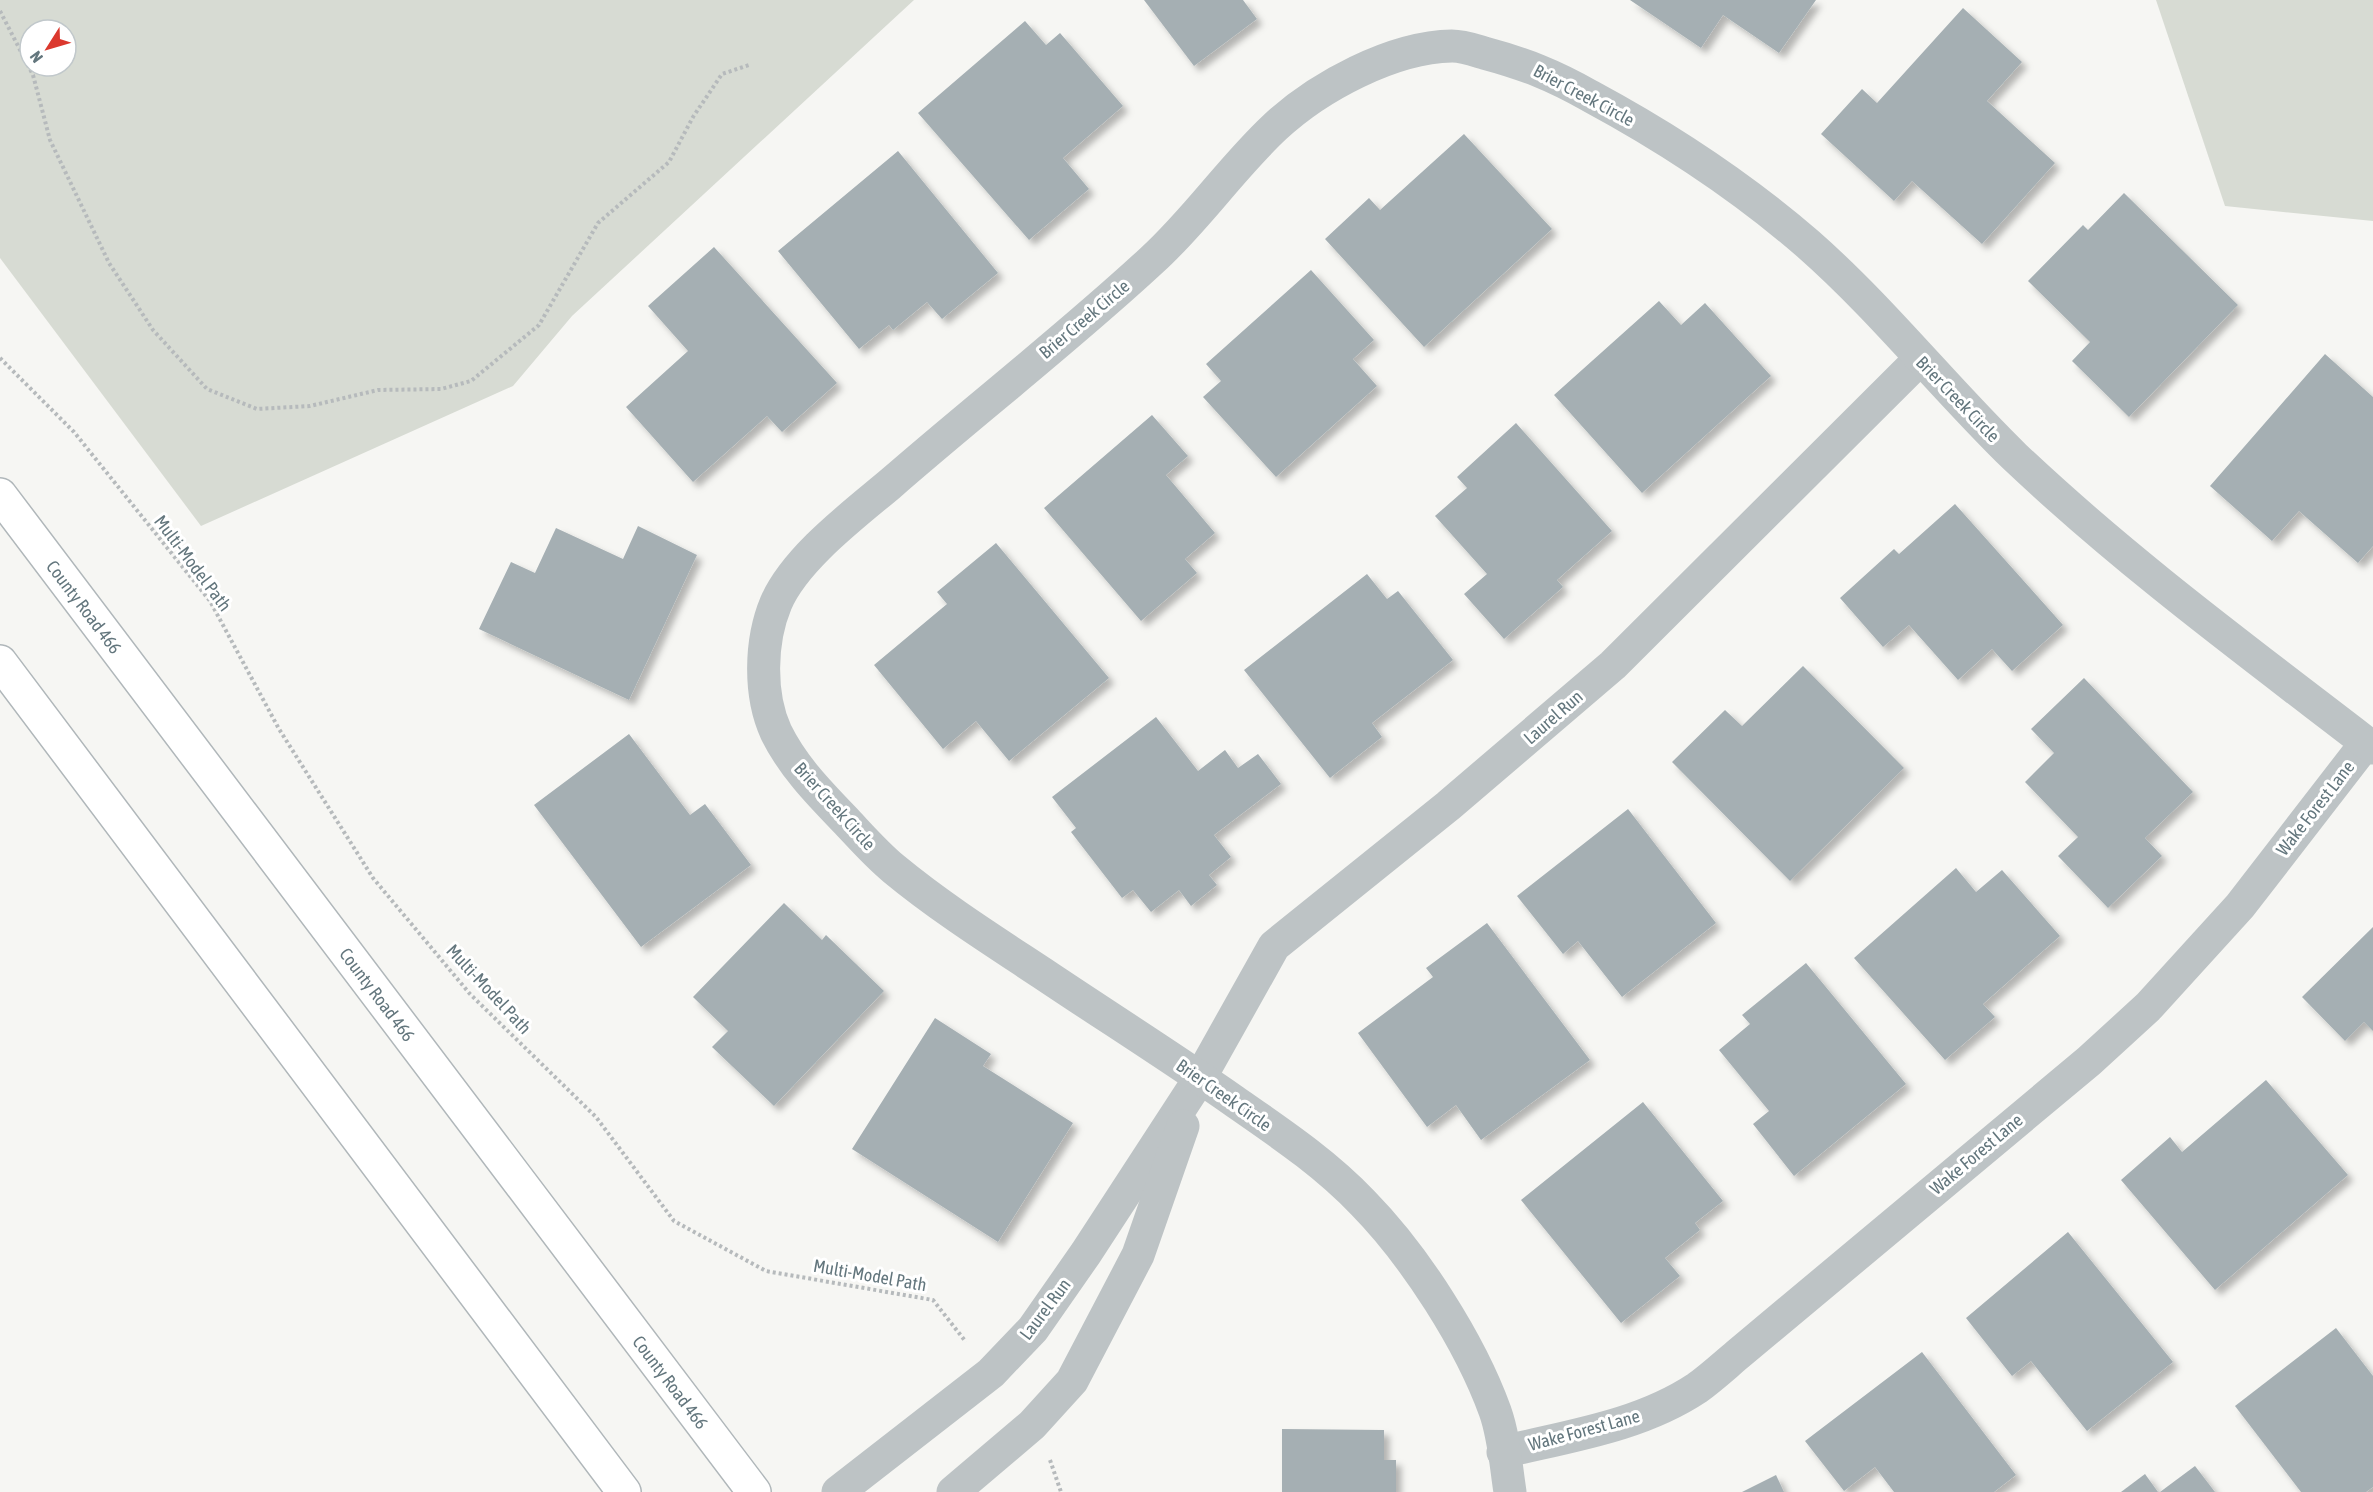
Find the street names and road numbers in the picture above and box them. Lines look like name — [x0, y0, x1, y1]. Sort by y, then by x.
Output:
street label: Brier Creek Circle — [1530, 60, 1638, 130]
street label: Brier Creek Circle — [1035, 275, 1133, 363]
street label: Brier Creek Circle — [1912, 352, 2004, 446]
street label: Multi-Model Path — [150, 511, 236, 615]
street label: County Road 466 — [42, 556, 126, 657]
street label: Laurel Run — [1519, 686, 1587, 748]
street label: Wake Forest Lane — [2272, 757, 2358, 859]
street label: Brier Creek Circle — [790, 758, 880, 854]
street label: Multi-Model Path — [442, 940, 536, 1038]
street label: County Road 466 — [336, 944, 420, 1045]
street label: Brier Creek Circle — [1173, 1055, 1275, 1135]
street label: Wake Forest Lane — [1926, 1109, 2026, 1199]
street label: Multi-Model Path — [812, 1255, 928, 1295]
street label: Laurel Run — [1015, 1274, 1075, 1344]
street label: County Road 466 — [629, 1331, 713, 1433]
street label: Wake Forest Lane — [1526, 1405, 1642, 1455]

